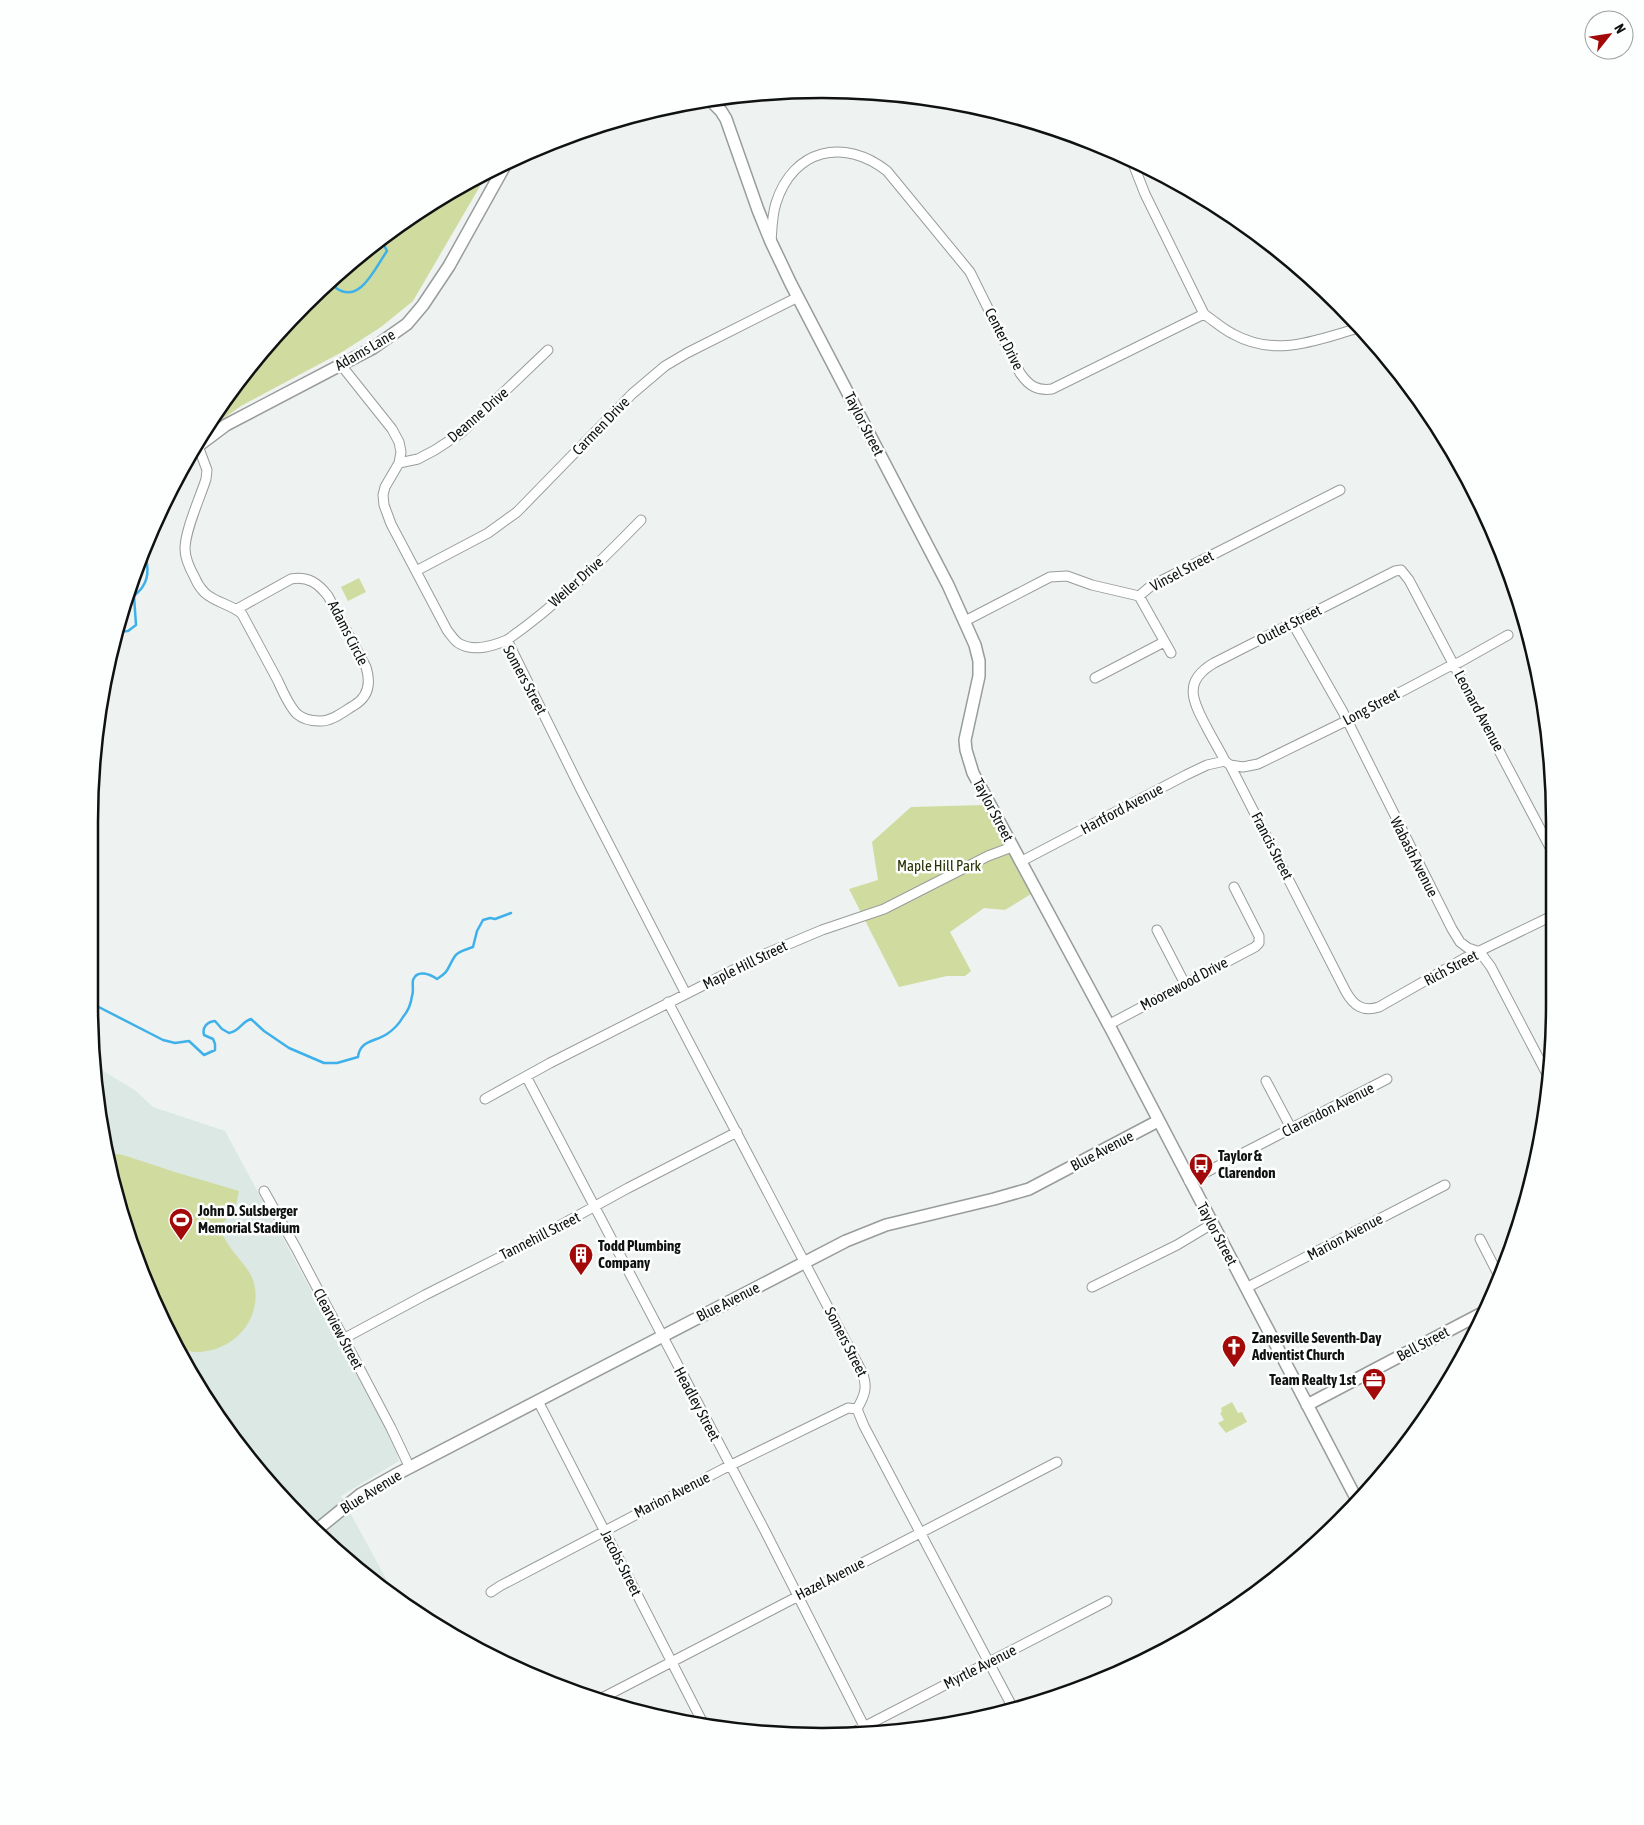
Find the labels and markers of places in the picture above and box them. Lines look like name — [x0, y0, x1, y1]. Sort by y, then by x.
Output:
place label: Taylor & Clarendon — [1218, 1147, 1276, 1181]
bus stop icon: Taylor & Clarendon — [1188, 1152, 1214, 1186]
place label: John D. Sulsberger Memorial Stadium — [197, 1202, 300, 1236]
sports icon: John D. Sulsberger Memorial Stadium — [168, 1207, 194, 1241]
place label: Todd Plumbing Company — [598, 1237, 681, 1271]
building icon: Todd Plumbing Company — [568, 1242, 594, 1276]
place label: Zanesville Seventh-Day Adventist Church — [1251, 1329, 1382, 1363]
church icon: Zanesville Seventh-Day Adventist Church — [1221, 1334, 1247, 1368]
office icon: Team Realty 1st — [1361, 1367, 1387, 1401]
place label: Team Realty 1st — [1269, 1371, 1357, 1388]

